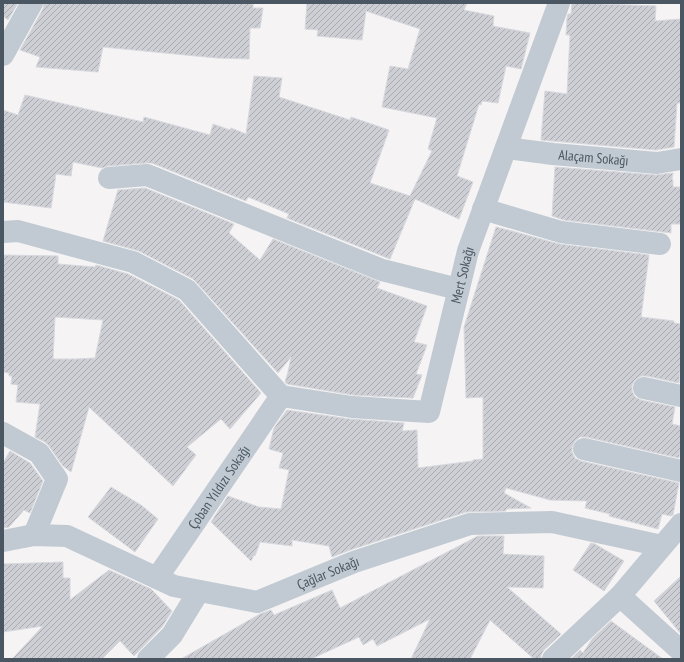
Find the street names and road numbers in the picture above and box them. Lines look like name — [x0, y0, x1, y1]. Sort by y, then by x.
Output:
street label: Alaçam Sokağı — [558, 146, 629, 170]
street label: Mert Sokağı — [447, 244, 478, 305]
street label: Çoban Yıldızı Sokağı — [184, 442, 254, 533]
street label: Çağlar Sokağı — [294, 552, 361, 594]

